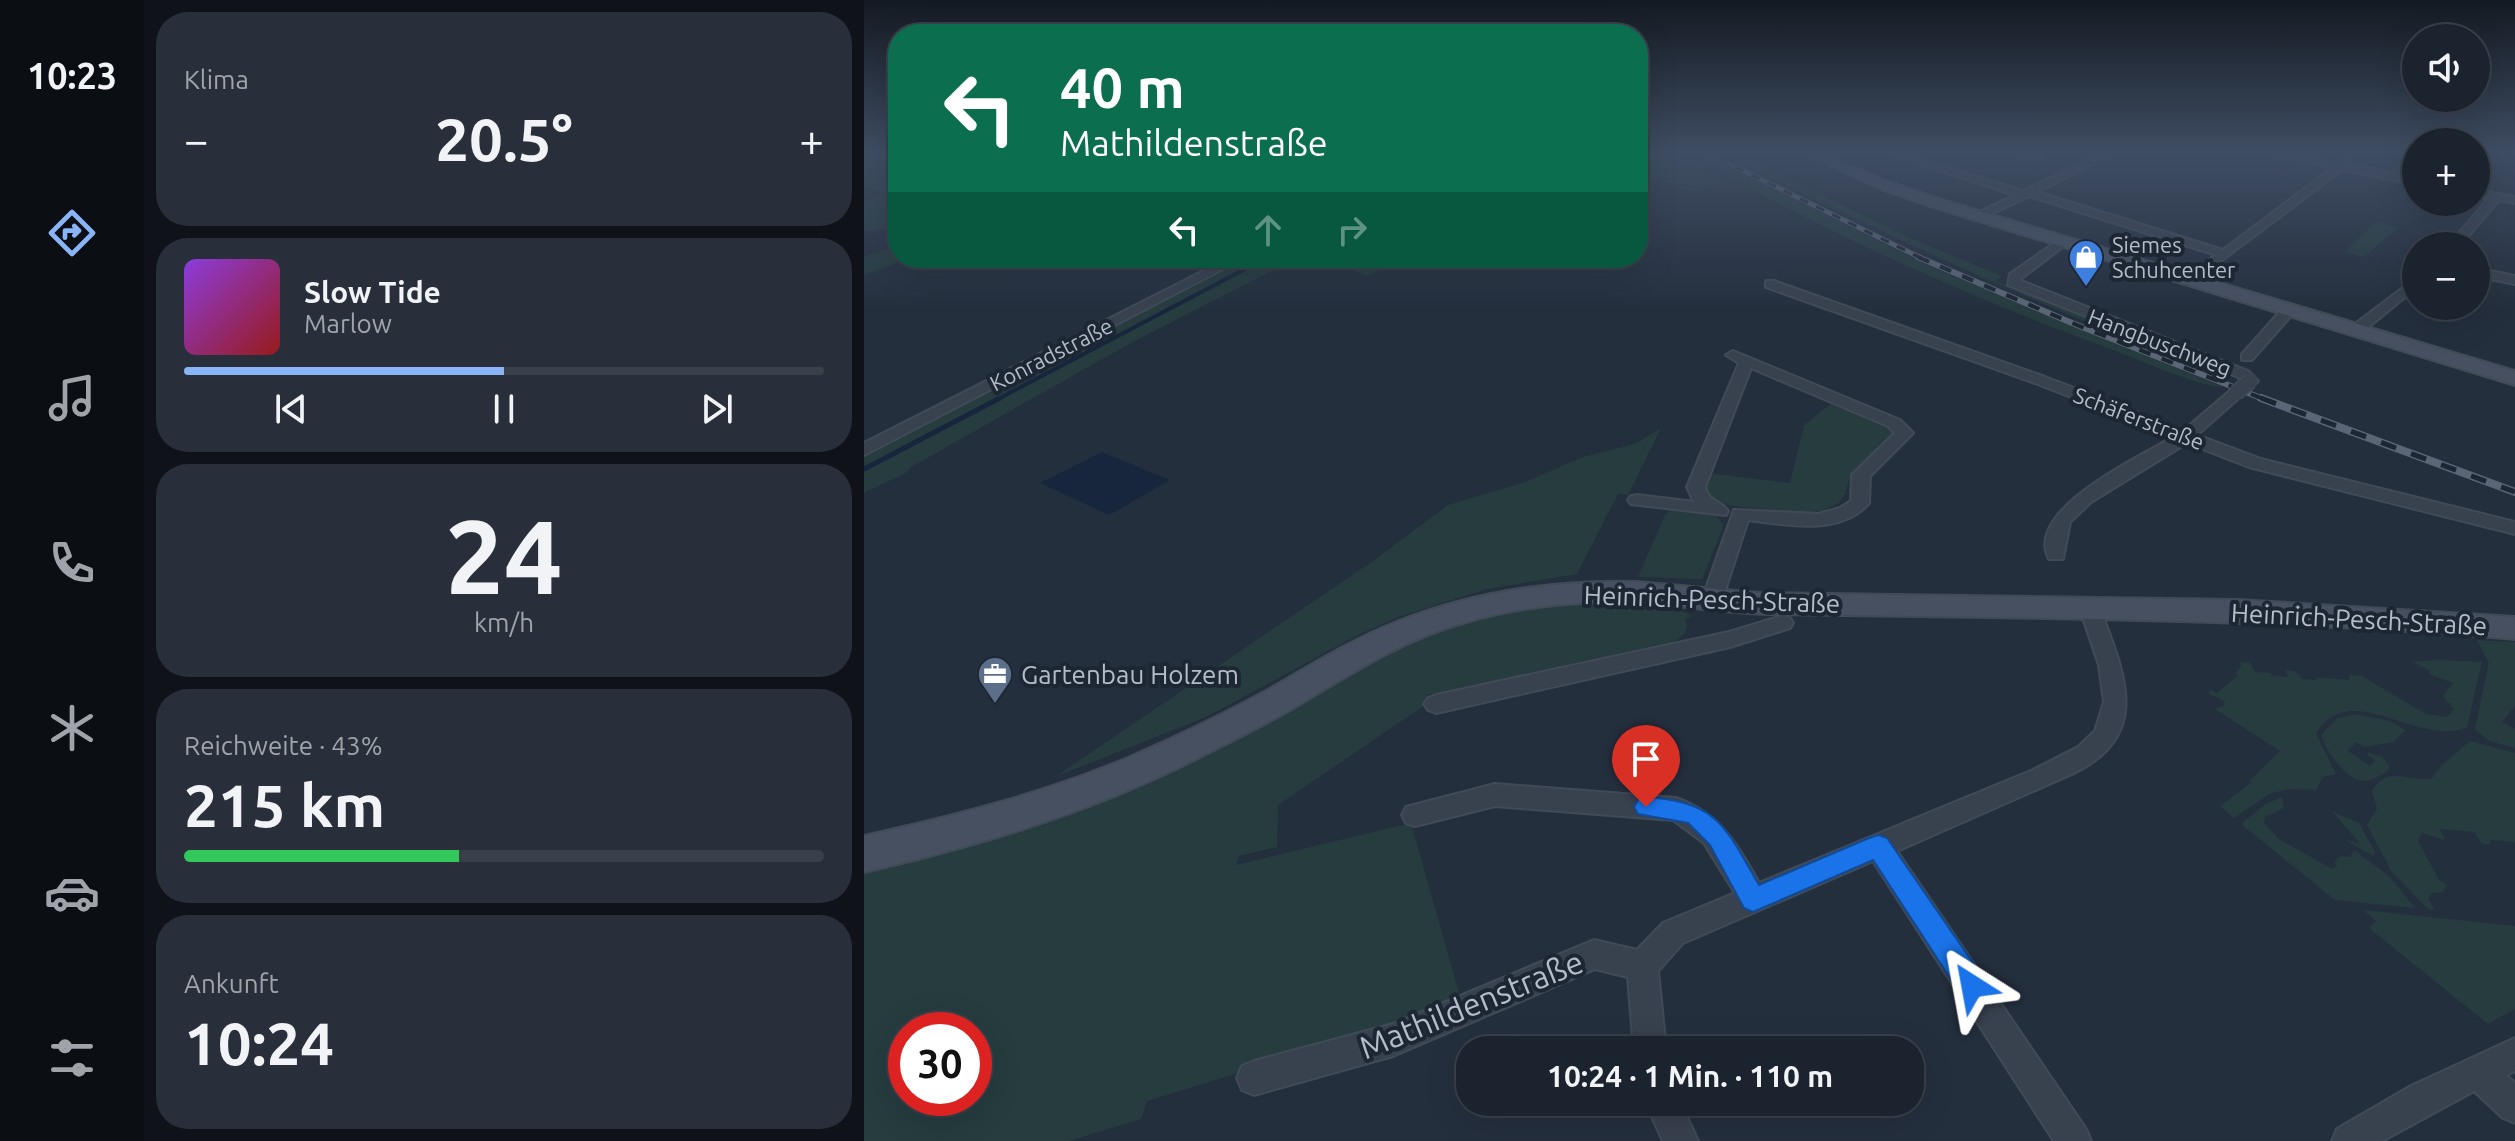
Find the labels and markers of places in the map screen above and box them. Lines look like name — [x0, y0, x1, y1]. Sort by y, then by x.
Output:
place label: Siemes Schuhcenter — [2112, 232, 2236, 282]
shop icon: Siemes Schuhcenter — [2067, 238, 2105, 288]
office icon: Gartenbau Holzem — [976, 655, 1014, 705]
place label: Gartenbau Holzem — [1021, 660, 1239, 689]
pin — [1612, 725, 1680, 807]

